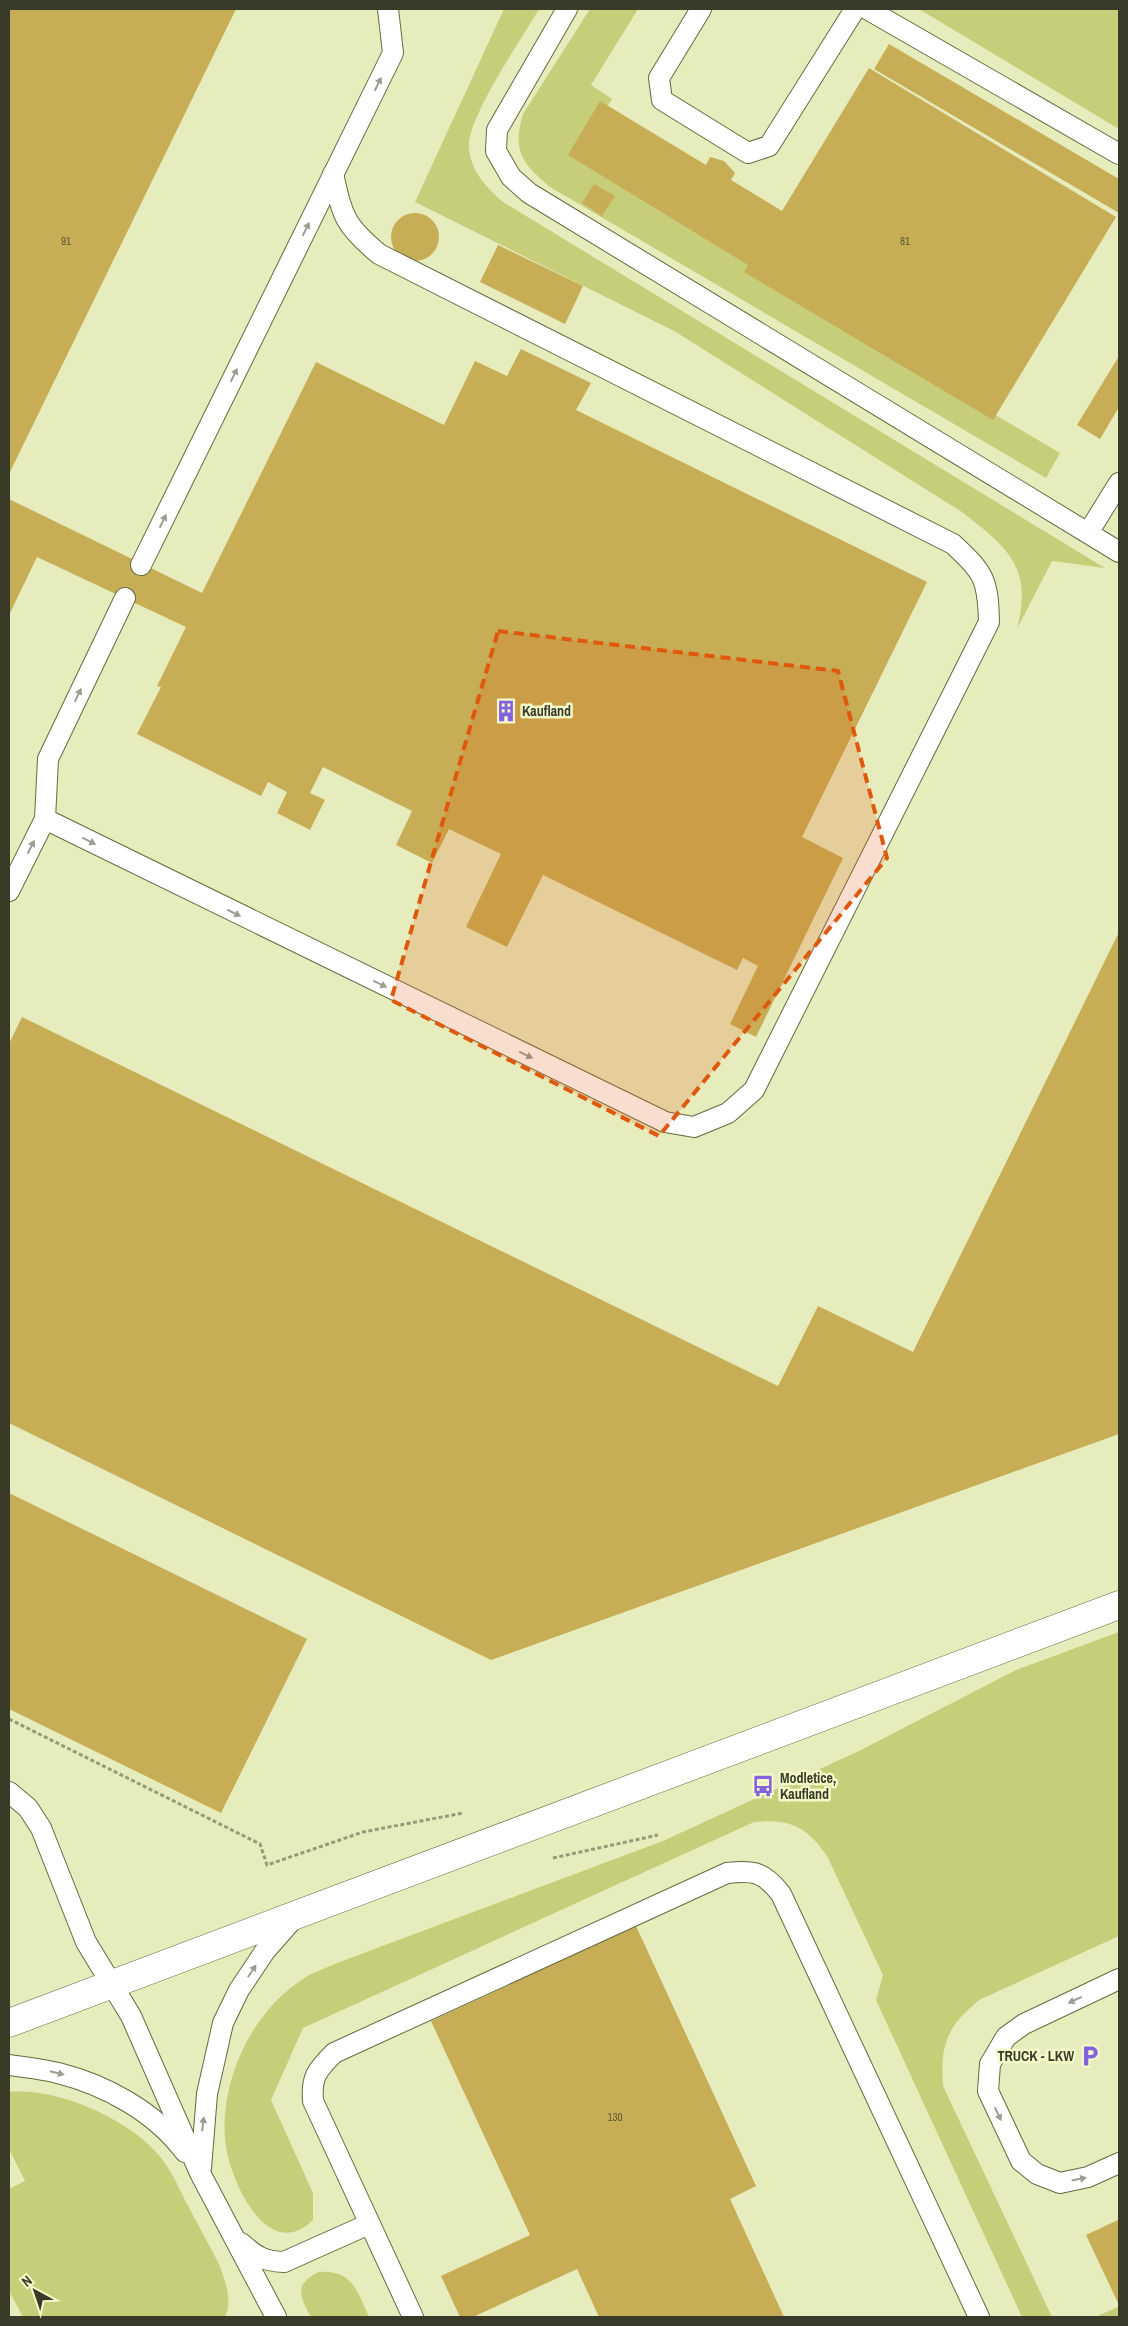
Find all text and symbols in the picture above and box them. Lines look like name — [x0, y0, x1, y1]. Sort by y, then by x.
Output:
one-way arrow — [374, 76, 382, 91]
one-way arrow — [302, 222, 310, 237]
house number: 91 — [61, 234, 71, 248]
house number: 81 — [900, 234, 910, 248]
one-way arrow — [230, 368, 238, 382]
one-way arrow — [159, 514, 167, 528]
one-way arrow — [75, 688, 83, 702]
building icon: Kaufland — [493, 698, 519, 724]
place label: Kaufland — [522, 702, 571, 720]
one-way arrow — [81, 837, 96, 845]
one-way arrow — [27, 840, 35, 855]
one-way arrow — [227, 909, 241, 917]
one-way arrow — [373, 980, 387, 988]
one-way arrow — [519, 1051, 534, 1059]
place label: Modletice, Kaufland — [780, 1769, 836, 1803]
bus stop icon: Modletice, Kaufland — [750, 1773, 776, 1799]
one-way arrow — [247, 1965, 256, 1978]
one-way arrow — [1068, 1996, 1082, 2004]
parking icon: TRUCK - LKW — [1077, 2043, 1103, 2069]
place label: TRUCK - LKW — [997, 2047, 1074, 2065]
one-way arrow — [49, 2069, 64, 2077]
one-way arrow — [995, 2107, 1003, 2121]
house number: 130 — [607, 2110, 623, 2124]
one-way arrow — [199, 2116, 207, 2132]
one-way arrow — [1071, 2175, 1086, 2183]
north arrow — [10, 2266, 60, 2316]
text: N — [18, 2271, 36, 2291]

